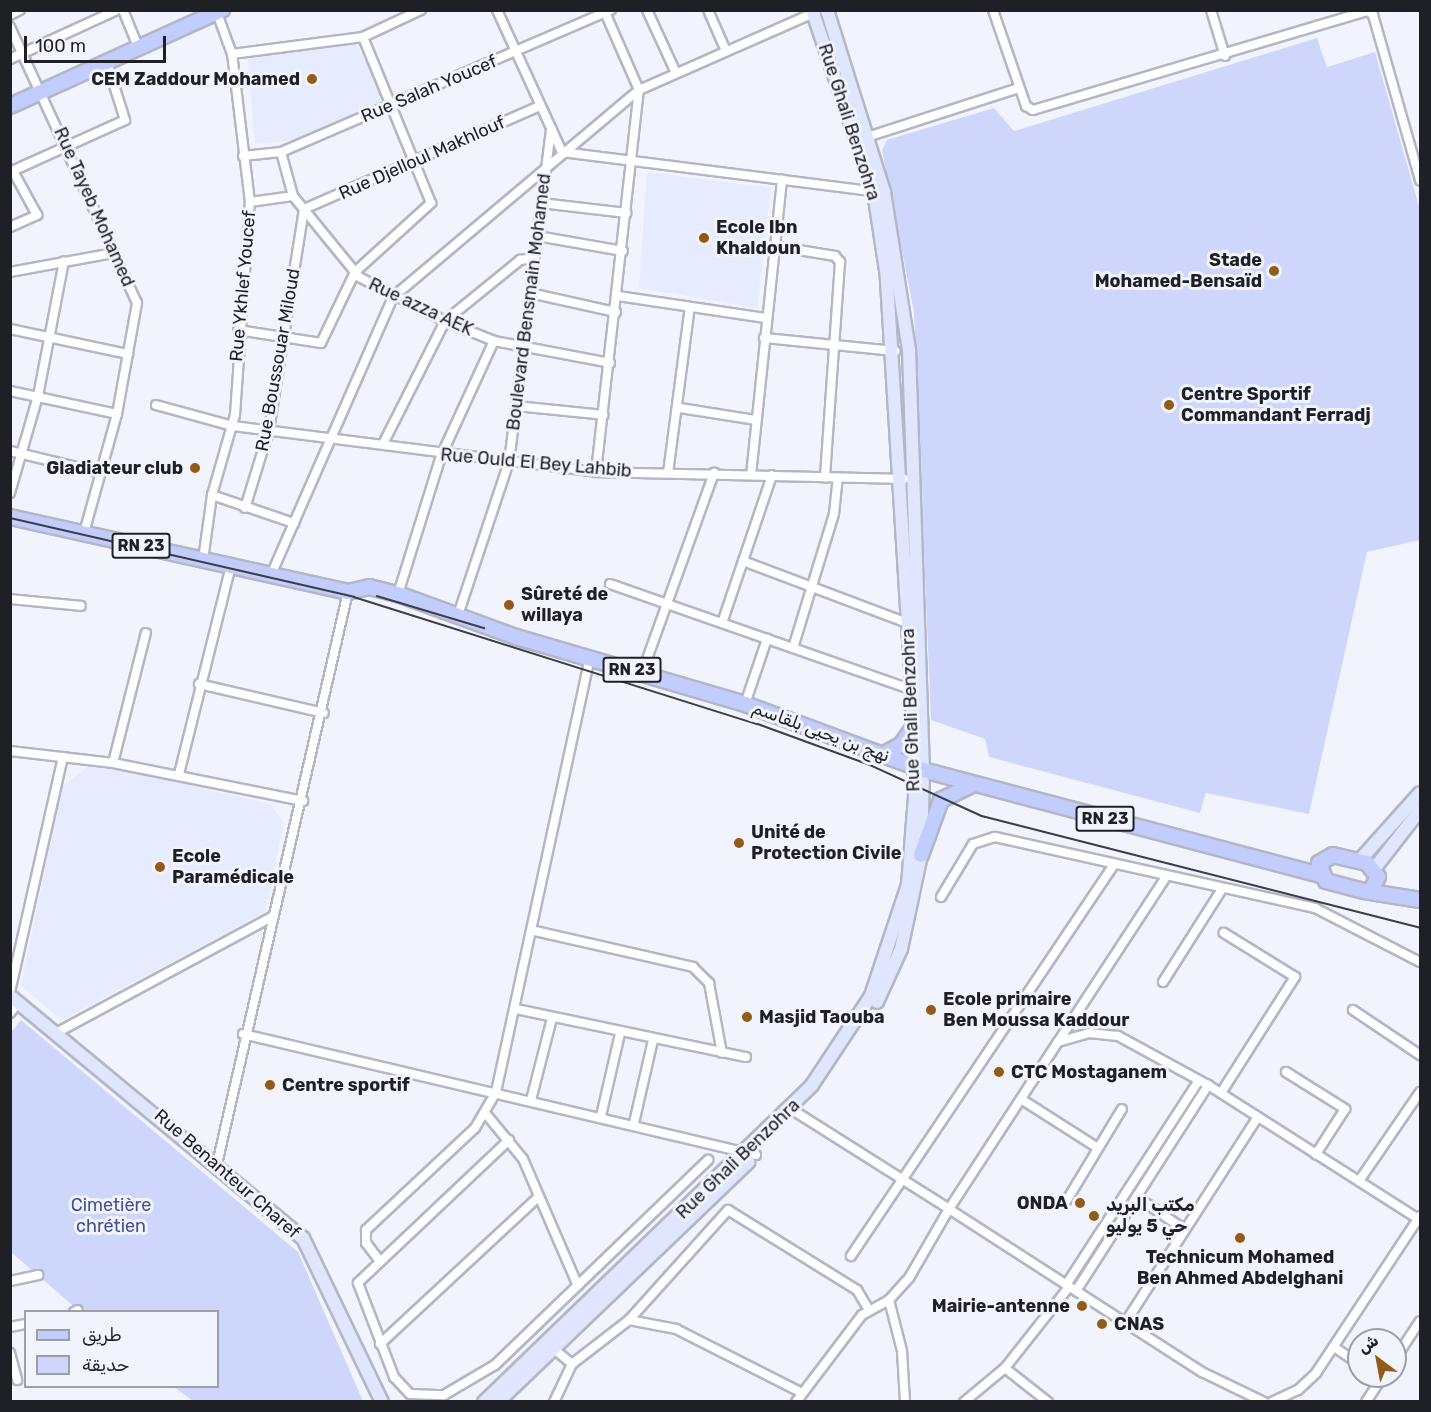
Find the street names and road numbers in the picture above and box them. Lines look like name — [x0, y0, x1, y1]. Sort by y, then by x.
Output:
street label: Rue Ghali Benzohra — [813, 41, 885, 203]
street label: Rue Salah Youcef — [358, 51, 500, 127]
street label: Rue Djelloul Makhlouf — [335, 112, 509, 204]
street label: Rue Tayeb Mohamed — [49, 124, 139, 290]
street label: Boulevard Bensmain Mohamed — [503, 172, 555, 432]
street label: Rue Ykhlef Youcef — [226, 209, 260, 363]
street label: Rue Boussouar Miloud — [251, 267, 305, 453]
street label: Rue azza AEK — [365, 273, 477, 341]
street label: Rue Ould El Bey Lahbib — [439, 444, 633, 482]
road number: RN 23 — [111, 533, 171, 559]
street label: Rue Ghali Benzohra — [897, 628, 925, 792]
road number: RN 23 — [602, 657, 662, 683]
street label: نهج بن يحيى بلقاسم — [749, 697, 893, 767]
road number: RN 23 — [1075, 806, 1135, 832]
street label: Rue Ghali Benzohra — [672, 1094, 804, 1224]
street label: Rue Benanteur Charef — [150, 1105, 304, 1243]

